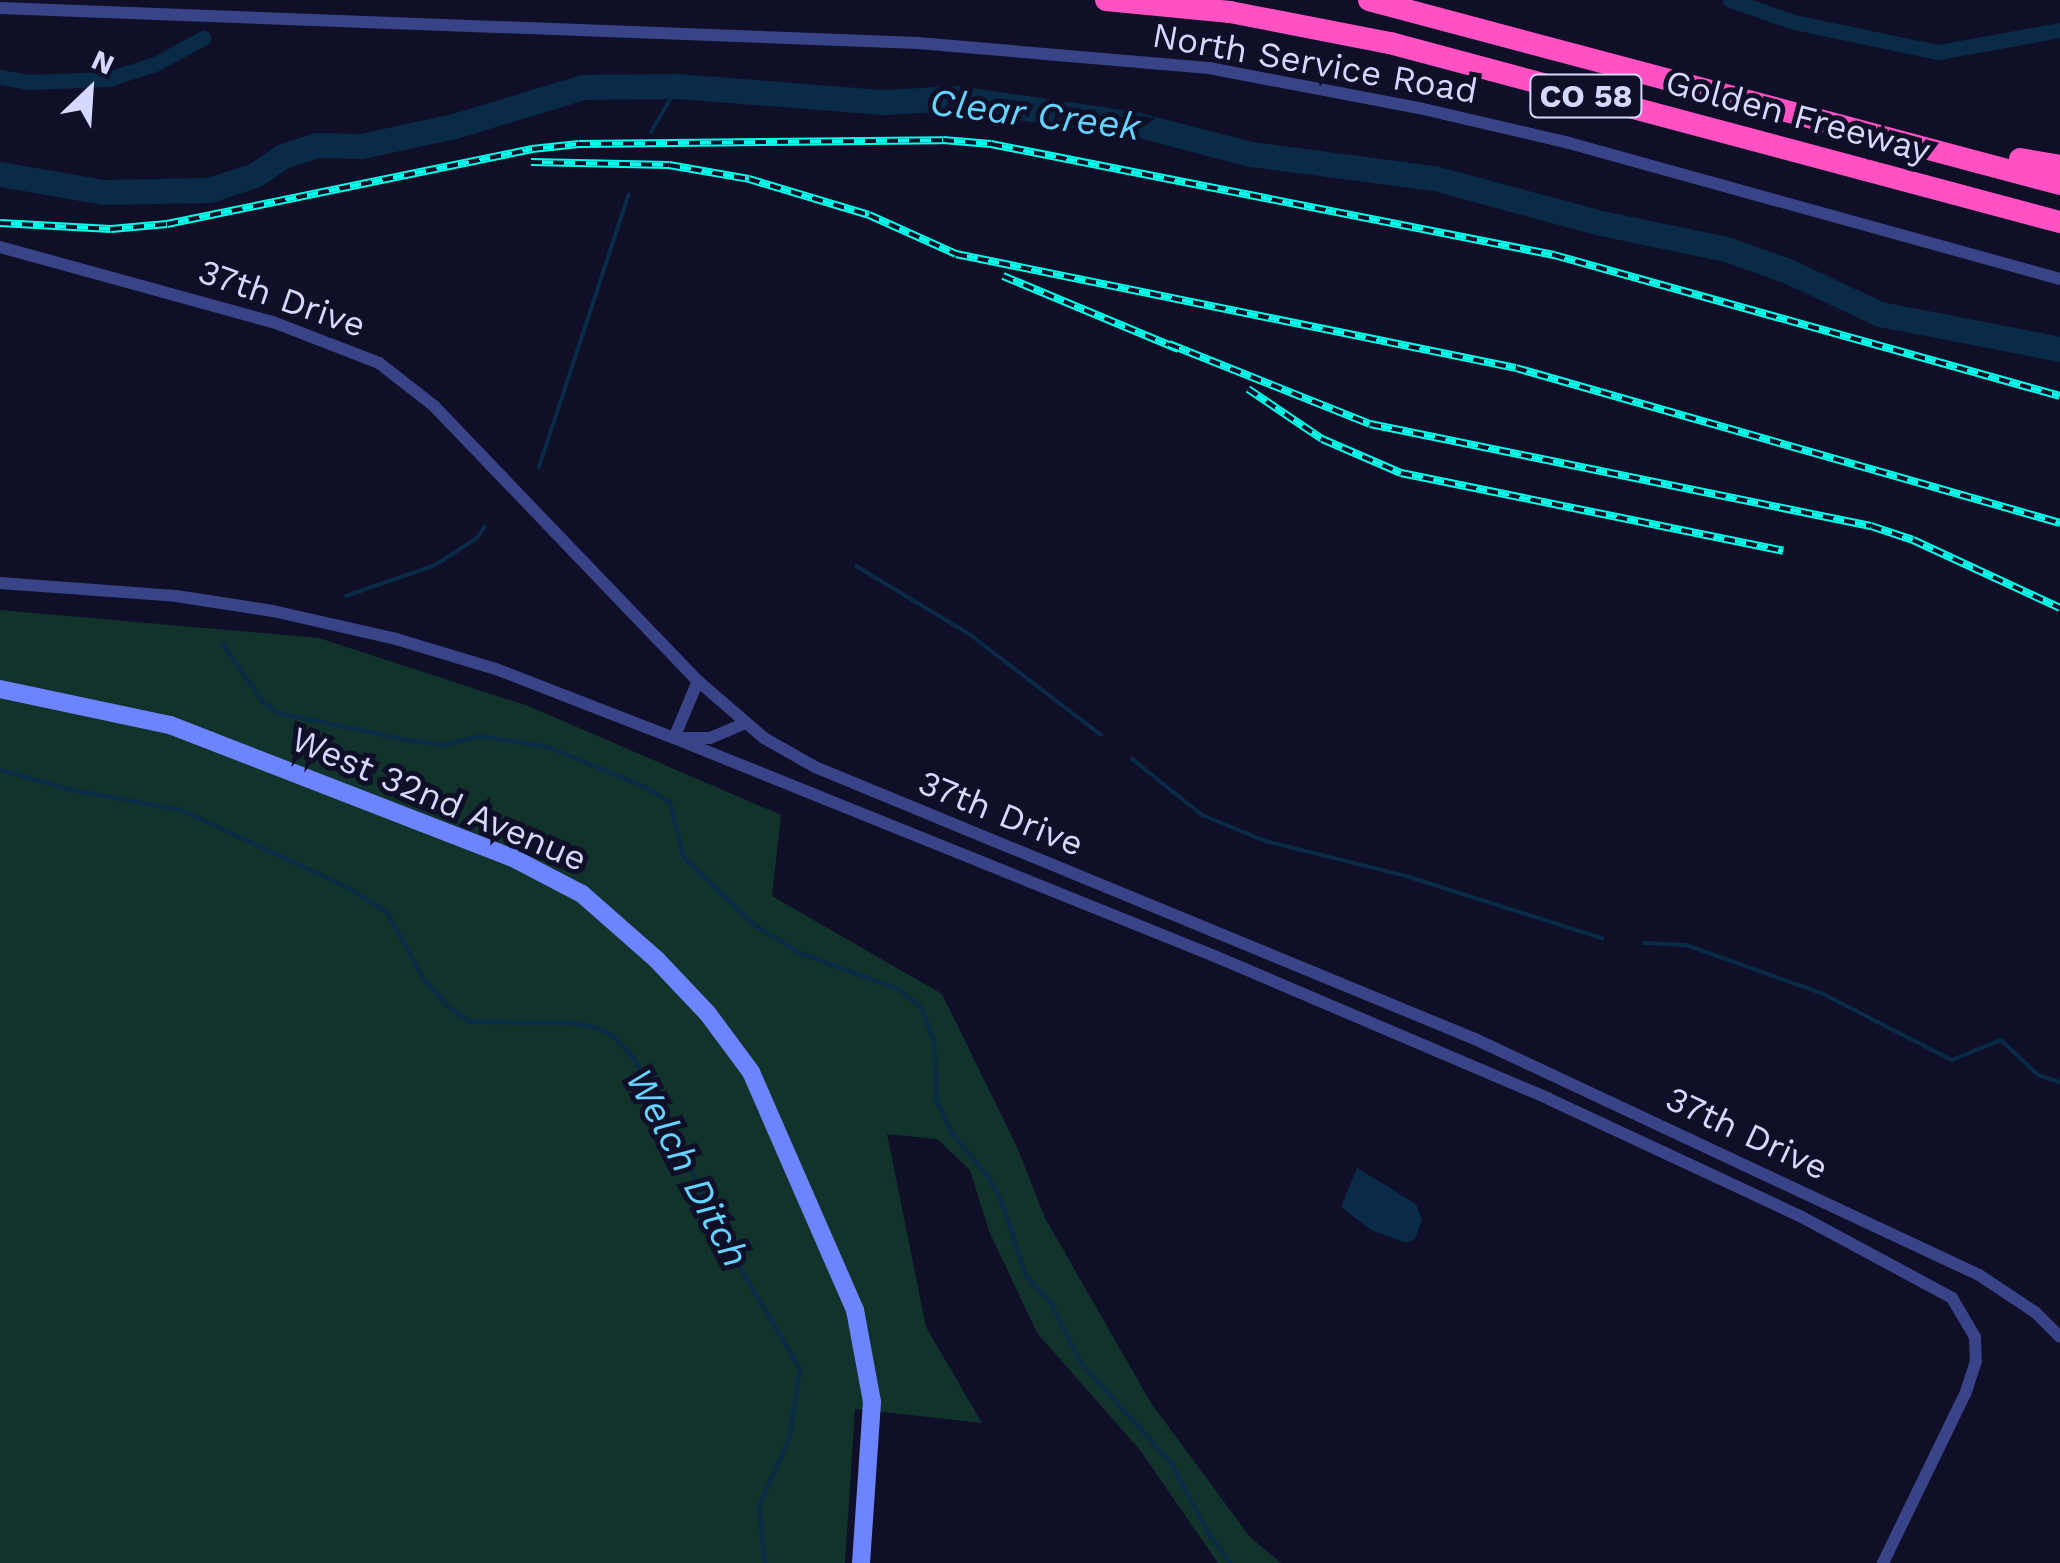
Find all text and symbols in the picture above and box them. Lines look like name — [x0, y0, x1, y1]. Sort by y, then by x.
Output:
street label: North Service Road — [1149, 14, 1481, 112]
north arrow — [40, 40, 140, 140]
text: N — [87, 43, 119, 82]
street label: Golden Freeway — [1661, 61, 1935, 171]
road number: CO 58 — [1528, 69, 1644, 123]
water label: Clear Creek — [927, 79, 1143, 151]
street label: 37th Drive — [193, 250, 371, 346]
street label: West 32nd Avenue — [285, 718, 593, 880]
street label: 37th Drive — [912, 761, 1090, 865]
water label: Welch Ditch — [616, 1061, 758, 1275]
street label: 37th Drive — [1659, 1077, 1835, 1189]

